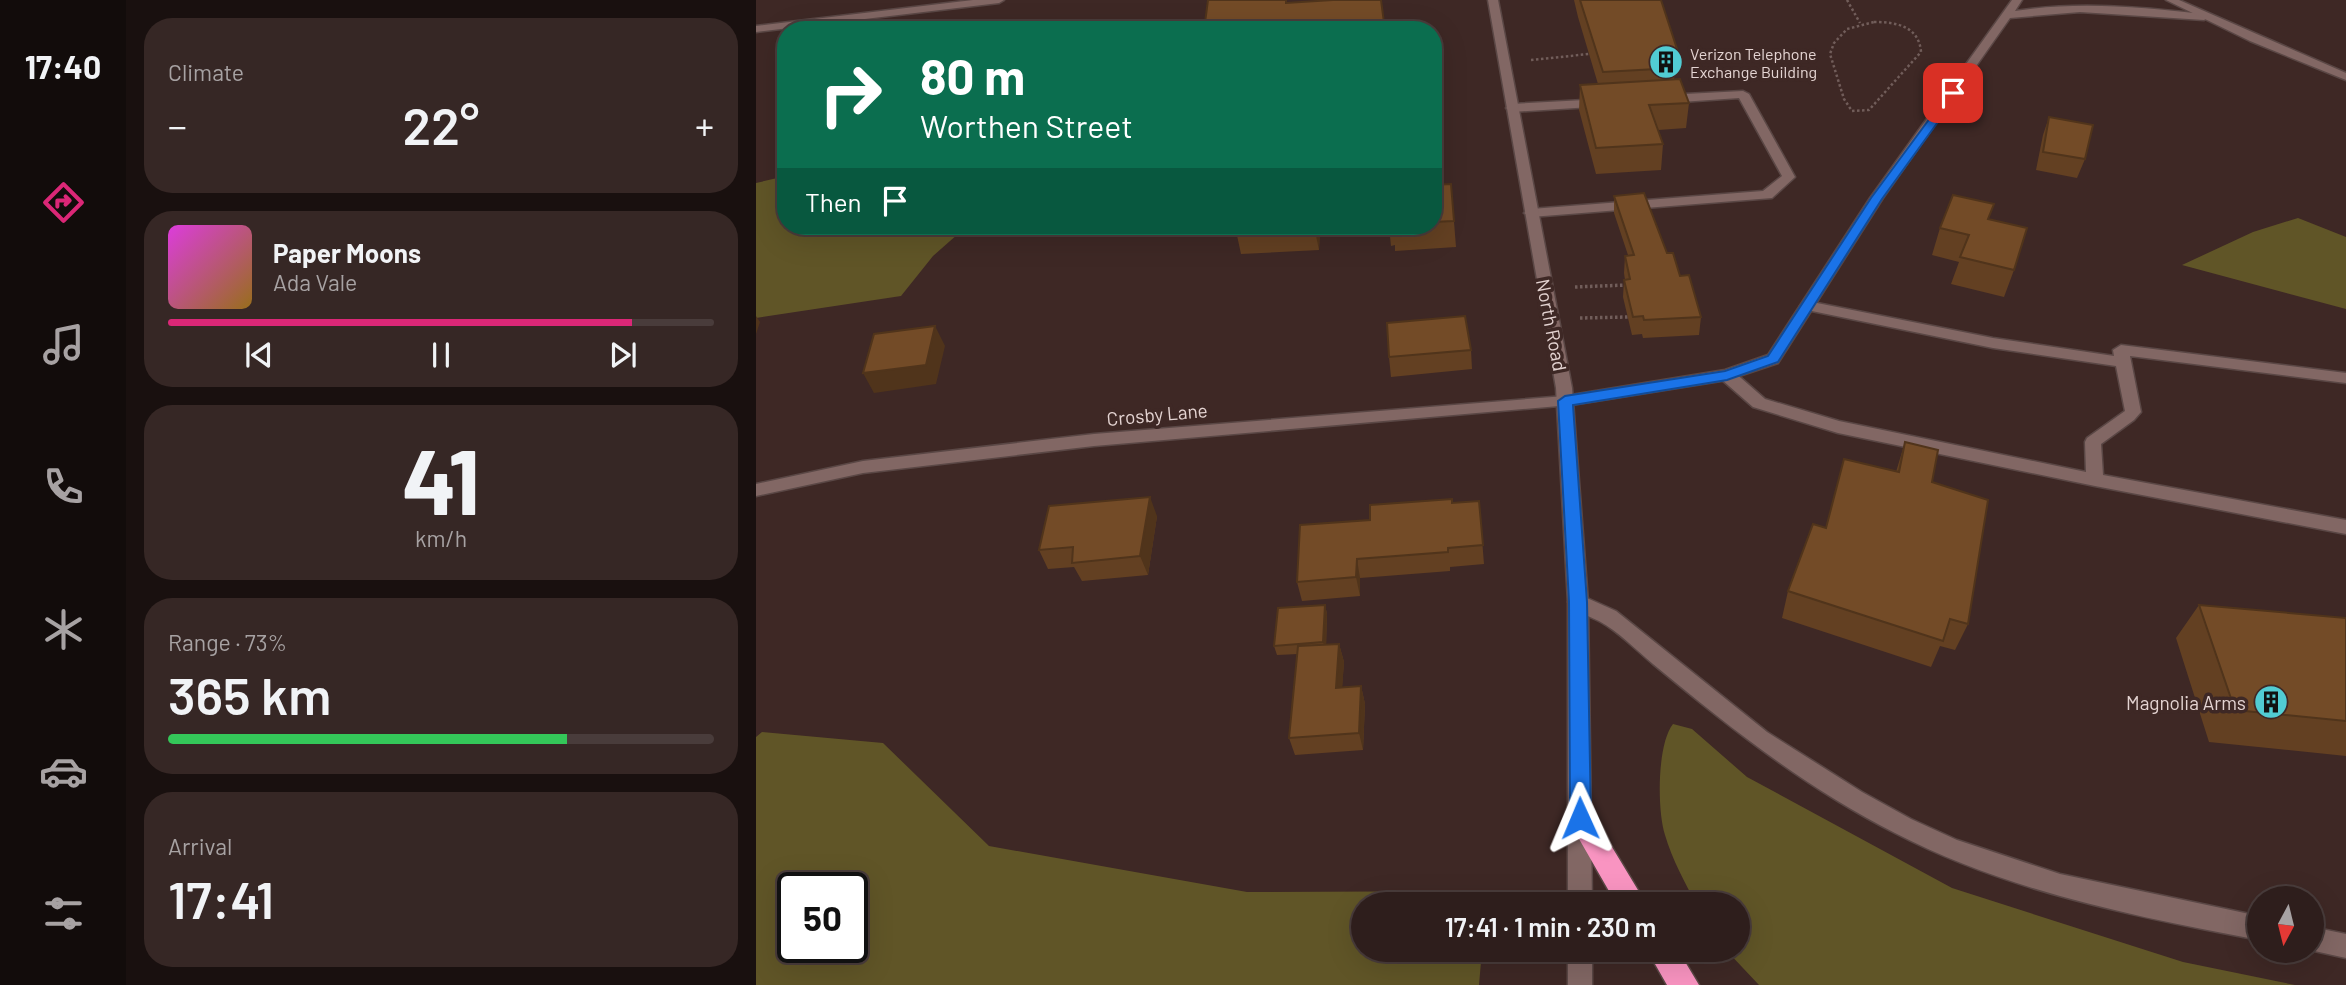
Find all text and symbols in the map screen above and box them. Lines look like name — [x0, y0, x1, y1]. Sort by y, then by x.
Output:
building icon: Verizon Telephone Exchange Building — [1647, 43, 1685, 81]
place label: Verizon Telephone Exchange Building — [1690, 44, 1817, 81]
text: 80 m — [920, 46, 1025, 105]
text: 17:40 — [25, 47, 101, 85]
icon: right — [805, 49, 896, 140]
text: Climate — [168, 58, 244, 86]
pin — [1923, 63, 1983, 123]
icon: arrive — [1934, 74, 1972, 112]
text: 22° — [403, 93, 479, 155]
text: − — [168, 102, 187, 148]
text: + — [695, 102, 714, 148]
text: Worthen Street — [920, 106, 1133, 144]
icon: directions — [39, 178, 88, 227]
icon: arrive — [876, 182, 914, 220]
text: Then — [805, 186, 862, 217]
text: Paper Moons — [273, 237, 421, 268]
text: Ada Vale — [273, 268, 357, 296]
street label: North Road — [1532, 277, 1572, 373]
icon: music — [39, 320, 88, 369]
icon: previous — [240, 336, 278, 374]
icon: pause — [422, 336, 460, 374]
icon: next — [604, 336, 642, 374]
street label: Crosby Lane — [1106, 398, 1208, 430]
text: 41 — [402, 424, 480, 533]
icon: phone — [39, 462, 88, 511]
text: km/h — [415, 524, 467, 552]
icon: climate — [39, 605, 88, 654]
text: Range · 73% — [168, 628, 287, 656]
text: 365 km — [168, 663, 331, 725]
building icon: Magnolia Arms — [2252, 683, 2290, 721]
place label: Magnolia Arms — [2126, 691, 2246, 714]
icon: car — [39, 747, 88, 796]
position arrow — [1543, 781, 1617, 855]
text: Arrival — [168, 832, 232, 860]
text: 17:41 — [168, 867, 274, 929]
speed limit sign: 50 — [777, 872, 868, 963]
north arrow — [2247, 886, 2324, 962]
map controls — [2247, 886, 2324, 963]
icon: filters — [39, 889, 88, 938]
text: 17:41 · 1 min · 230 m — [1445, 911, 1656, 942]

